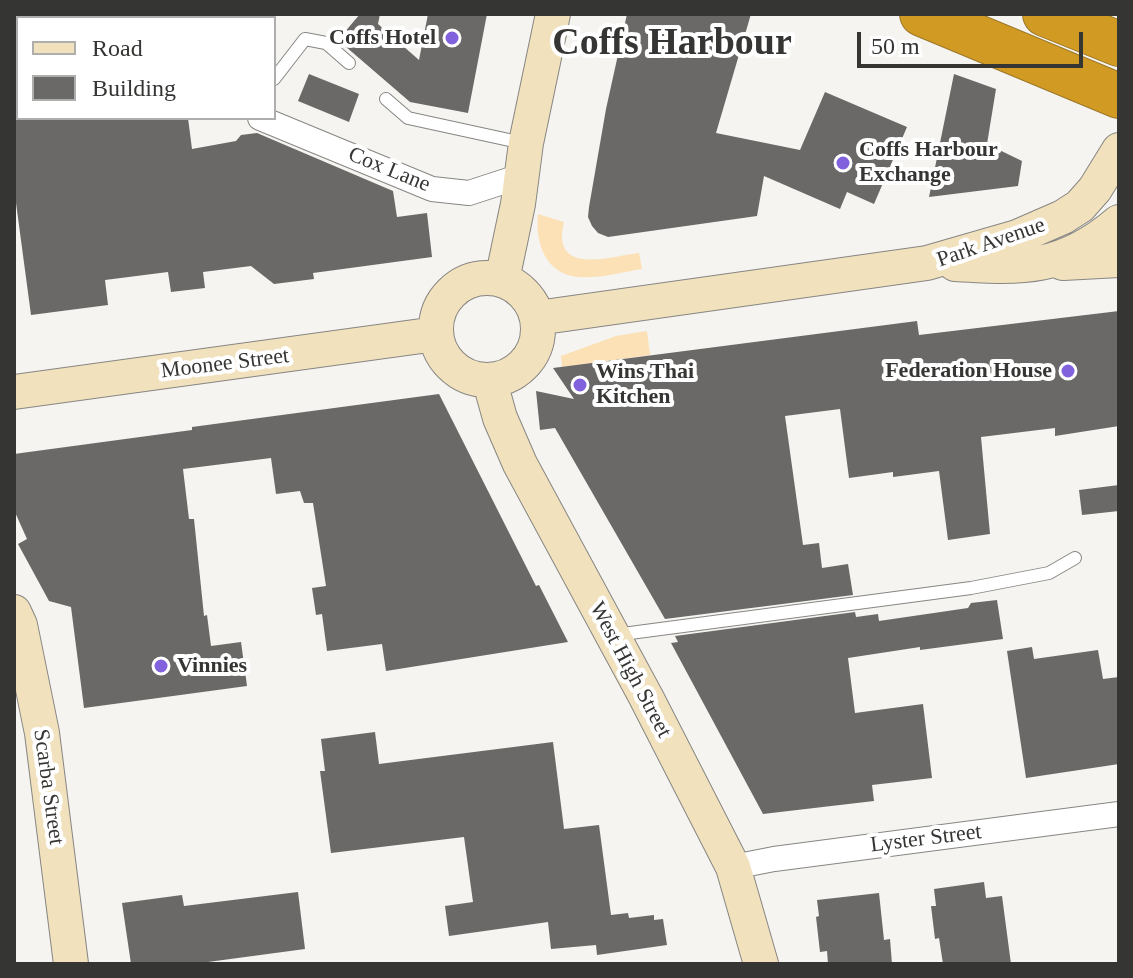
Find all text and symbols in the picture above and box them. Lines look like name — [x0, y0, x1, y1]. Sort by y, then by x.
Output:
legend — [16, 16, 276, 120]
scale bar — [861, 16, 1087, 66]
district label: Coffs Harbour — [552, 21, 792, 67]
place label: Coffs Hotel — [329, 25, 436, 51]
marker: Coffs Hotel — [443, 29, 461, 47]
text: 50 m — [871, 33, 920, 59]
text: Road — [92, 35, 143, 61]
text: Building — [92, 75, 176, 101]
place label: Coffs Harbour Exchange — [859, 137, 998, 188]
street label: Cox Lane — [344, 142, 434, 198]
marker: Coffs Harbour Exchange — [834, 154, 852, 172]
street label: Park Avenue — [933, 212, 1049, 274]
street label: Moonee Street — [159, 343, 291, 385]
place label: Federation House — [885, 358, 1052, 384]
place label: Wins Thai Kitchen — [596, 359, 694, 410]
marker: Federation House — [1059, 362, 1077, 380]
marker: Wins Thai Kitchen — [571, 376, 589, 394]
street label: West High Street — [583, 598, 677, 742]
place label: Vinnies — [177, 653, 247, 679]
marker: Vinnies — [152, 657, 170, 675]
street label: Scarba Street — [27, 727, 69, 847]
street label: Lyster Street — [869, 819, 983, 859]

